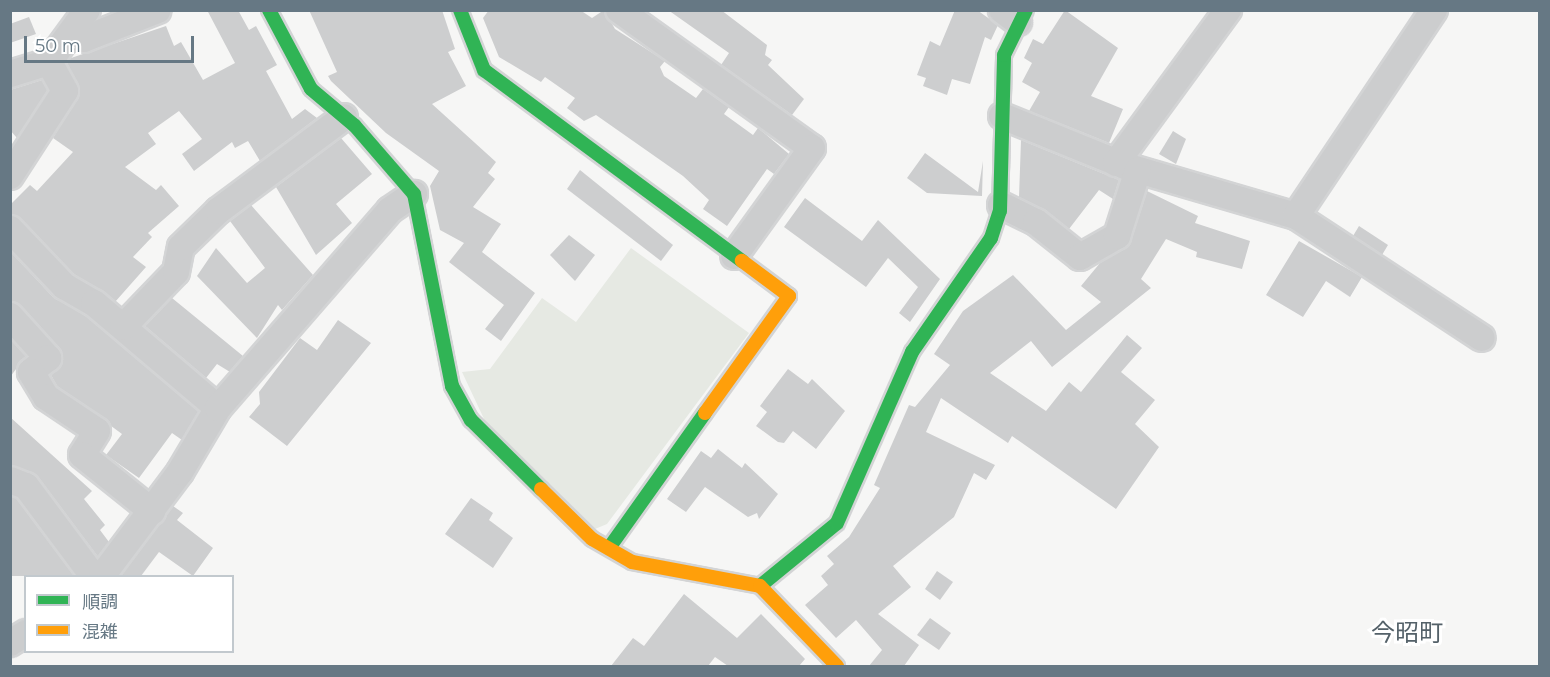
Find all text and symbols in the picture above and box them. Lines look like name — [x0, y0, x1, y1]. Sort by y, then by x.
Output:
scale bar — [27, 24, 196, 62]
text: 50 m — [35, 35, 81, 57]
legend — [24, 575, 234, 653]
text: 順調 — [82, 591, 118, 613]
district label: 今昭町 — [1371, 619, 1443, 647]
text: 混雑 — [82, 621, 118, 643]

